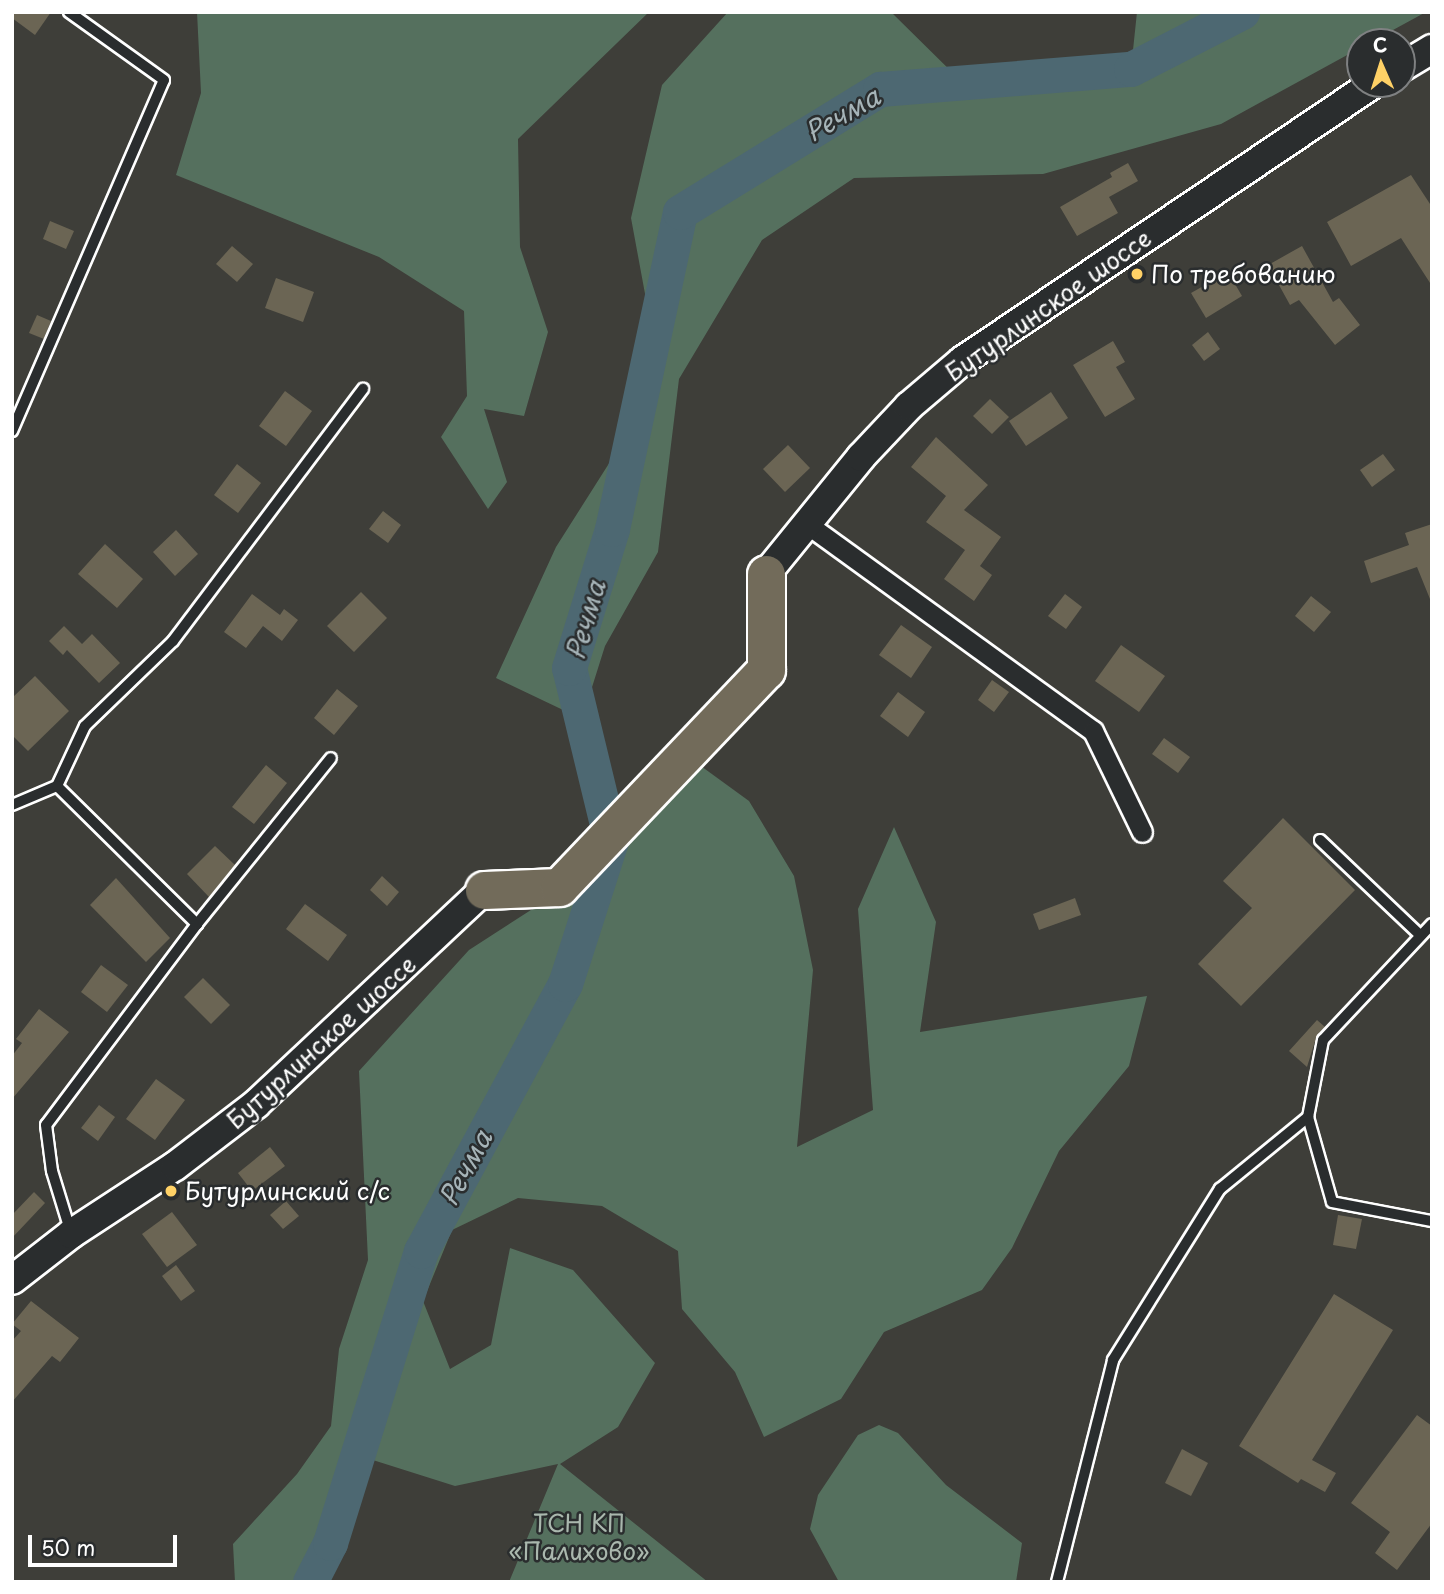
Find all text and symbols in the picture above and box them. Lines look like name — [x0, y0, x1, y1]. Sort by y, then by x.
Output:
north arrow — [1346, 28, 1416, 98]
text: С — [1372, 30, 1388, 58]
water label: Речма — [799, 80, 885, 148]
street label: Бутурлинское шоссе — [940, 223, 1156, 387]
place label: По требованию — [1151, 260, 1336, 288]
marker: По требованию — [1129, 266, 1145, 282]
water label: Речма — [559, 577, 611, 663]
street label: Бутурлинское шоссе — [221, 950, 421, 1134]
water label: Речма — [432, 1125, 498, 1211]
place label: Бутурлинский с/с — [185, 1177, 391, 1205]
marker: Бутурлинский с/с — [163, 1183, 179, 1199]
park label: ТСН КП «Палихово» — [509, 1509, 649, 1565]
scale bar — [32, 1520, 180, 1564]
text: 50 m — [41, 1531, 95, 1563]

